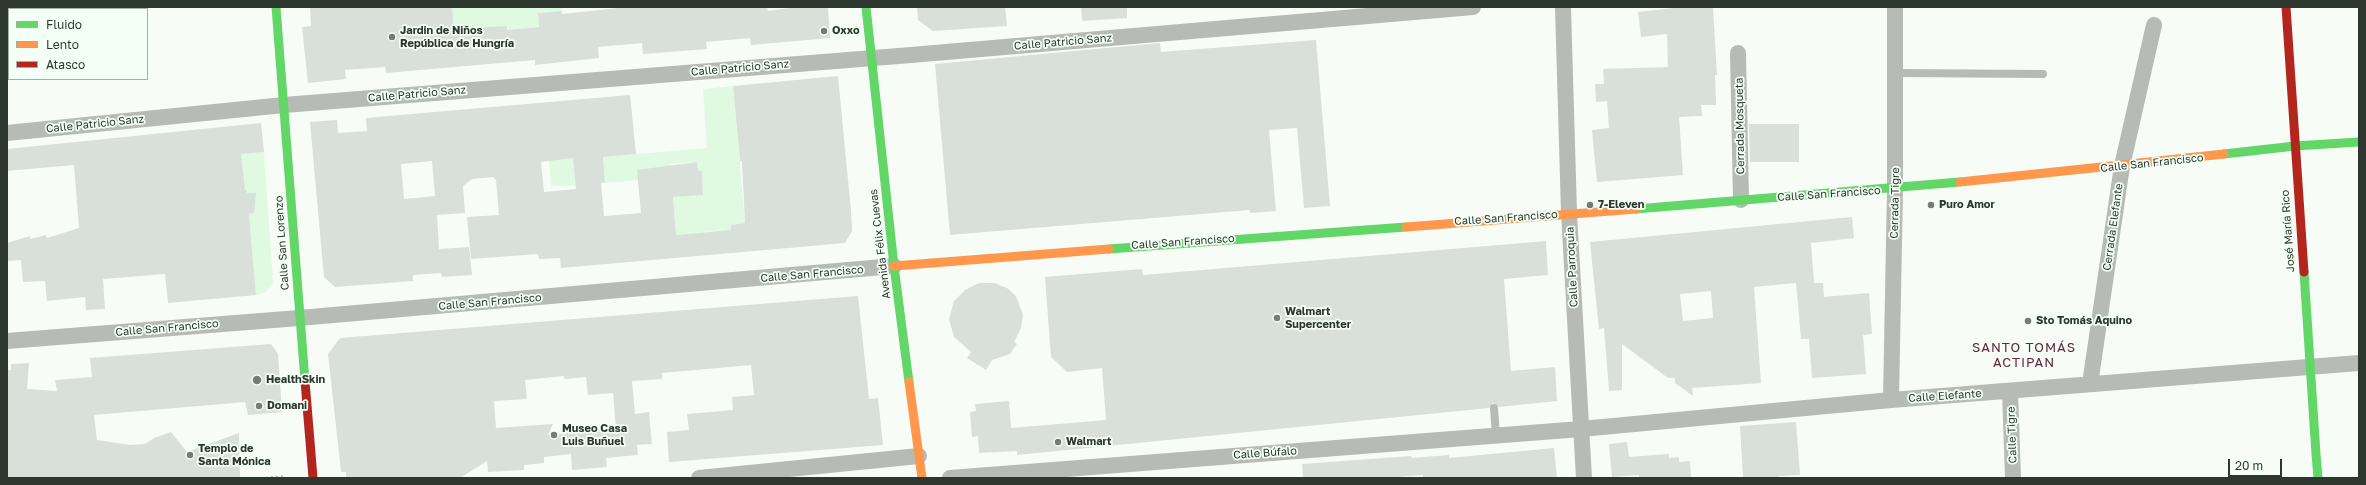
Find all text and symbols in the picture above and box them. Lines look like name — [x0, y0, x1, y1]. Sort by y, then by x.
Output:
legend — [8, 8, 148, 80]
text: Fluido — [46, 17, 82, 32]
place label: Jardin de Niños República de Hungría — [400, 24, 514, 50]
place label: Oxxo — [832, 24, 860, 38]
marker: Oxxo — [819, 26, 829, 36]
street label: Calle Patricio Sanz — [1013, 31, 1113, 53]
marker: Jardin de Niños República de Hungría — [387, 32, 397, 42]
text: Lento — [46, 37, 79, 52]
text: Atasco — [46, 57, 85, 72]
street label: Calle Patricio Sanz — [690, 57, 790, 79]
street label: Cerrada Mosqueta — [1733, 78, 1747, 174]
street label: Calle Patricio Sanz — [367, 83, 467, 105]
street label: Calle Patricio Sanz — [45, 112, 145, 136]
street label: Calle San Francisco — [2100, 151, 2204, 175]
street label: Cerrada Tigre — [1888, 167, 1902, 239]
street label: Cerrada Elefante — [2100, 182, 2126, 272]
street label: Calle San Francisco — [1777, 184, 1881, 204]
street label: Avenida Félix Cuevas — [867, 188, 893, 300]
street label: José María Rico — [2279, 189, 2297, 273]
street label: Calle San Lorenzo — [272, 195, 292, 291]
place label: 7-Eleven — [1598, 198, 1644, 212]
place label: Puro Amor — [1939, 198, 1995, 212]
marker: 7-Eleven — [1585, 200, 1595, 210]
marker: Puro Amor — [1926, 200, 1936, 210]
street label: Calle San Francisco — [1454, 208, 1558, 228]
street label: Calle Parroquia — [1563, 226, 1581, 308]
street label: Calle San Francisco — [1131, 232, 1235, 252]
street label: Calle San Francisco — [760, 263, 864, 285]
street label: Calle San Francisco — [438, 291, 542, 313]
place label: Walmart Supercenter — [1285, 305, 1351, 331]
marker: Walmart Supercenter — [1272, 313, 1282, 323]
place label: Sto Tomás Aquino — [2036, 314, 2132, 328]
marker: Sto Tomás Aquino — [2023, 316, 2033, 326]
street label: Calle San Francisco — [115, 317, 219, 339]
district label: SANTO TOMÁS ACTIPAN — [1972, 340, 2076, 371]
place label: HealthSkin — [266, 373, 325, 387]
marker: HealthSkin — [251, 374, 263, 386]
street label: Calle Elefante — [1908, 387, 1982, 405]
place label: Domani — [267, 399, 307, 413]
marker: Domani — [254, 401, 264, 411]
street label: Calle Tigre — [2004, 406, 2020, 464]
place label: Museo Casa Luis Buñuel — [562, 422, 627, 448]
marker: Museo Casa Luis Buñuel — [549, 430, 559, 440]
place label: Walmart — [1066, 435, 1111, 449]
marker: Walmart — [1053, 437, 1063, 447]
place label: Templo de Santa Mónica — [198, 442, 271, 468]
street label: Calle Búfalo — [1233, 444, 1297, 462]
marker: Templo de Santa Mónica — [185, 450, 195, 460]
scale bar — [2230, 451, 2284, 477]
text: 20 m — [2235, 458, 2263, 473]

